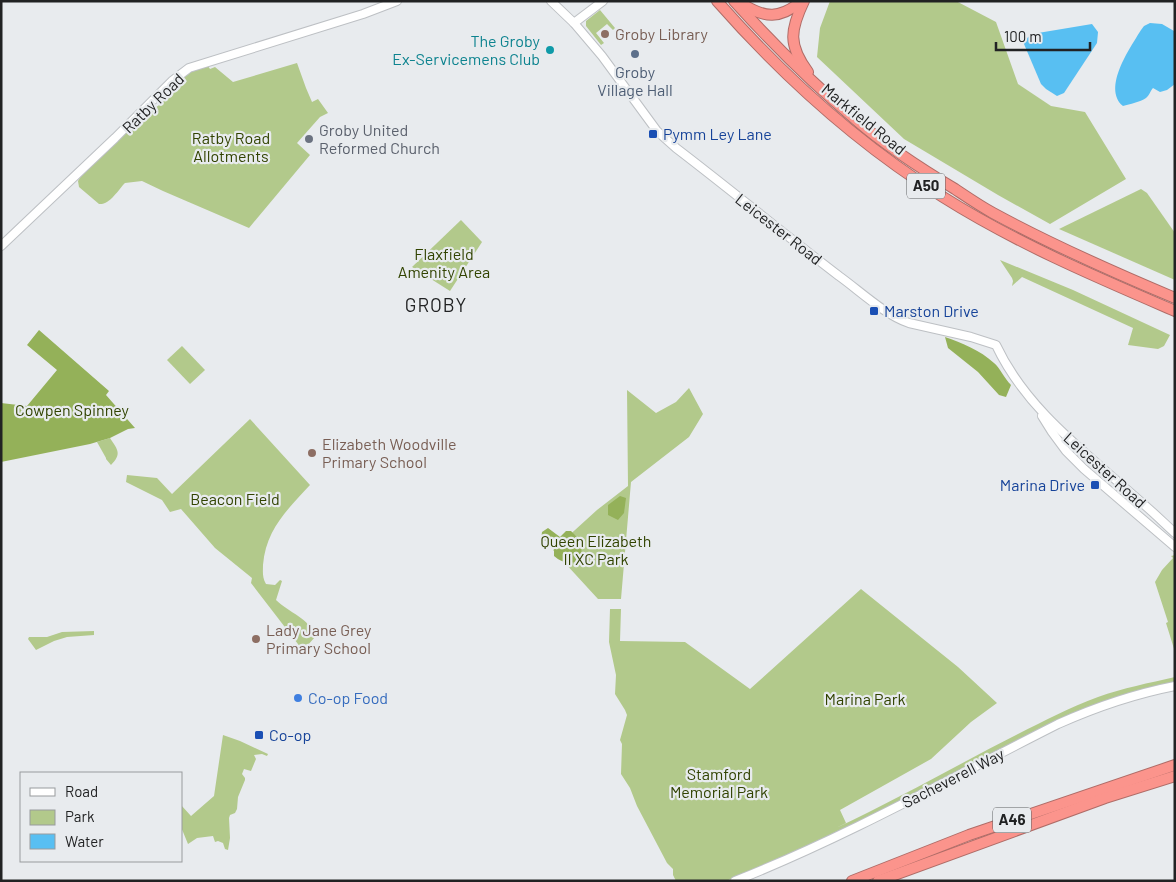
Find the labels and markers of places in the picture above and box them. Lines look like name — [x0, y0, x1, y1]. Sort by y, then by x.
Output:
place label: Groby Library — [615, 24, 709, 43]
marker: Groby Library — [599, 28, 611, 40]
place label: The Groby Ex-Servicemens Club — [392, 31, 541, 68]
marker: The Groby Ex-Servicemens Club — [544, 44, 556, 56]
marker: Groby Village Hall — [629, 48, 641, 60]
place label: Groby Village Hall — [597, 62, 673, 99]
place label: Groby United Reformed Church — [319, 120, 440, 157]
place label: Pymm Ley Lane — [663, 124, 772, 143]
marker: Pymm Ley Lane — [647, 128, 659, 140]
marker: Groby United Reformed Church — [303, 133, 315, 145]
place label: Marston Drive — [884, 301, 979, 320]
marker: Marston Drive — [868, 305, 880, 317]
place label: Elizabeth Woodville Primary School — [322, 434, 456, 471]
marker: Elizabeth Woodville Primary School — [306, 447, 318, 459]
place label: Marina Drive — [1000, 475, 1085, 494]
marker: Marina Drive — [1089, 479, 1101, 491]
place label: Lady Jane Grey Primary School — [266, 620, 372, 657]
marker: Lady Jane Grey Primary School — [250, 633, 262, 645]
place label: Co-op Food — [308, 688, 388, 707]
marker: Co-op Food — [292, 692, 304, 704]
place label: Co-op — [269, 725, 311, 744]
marker: Co-op — [253, 729, 265, 741]

